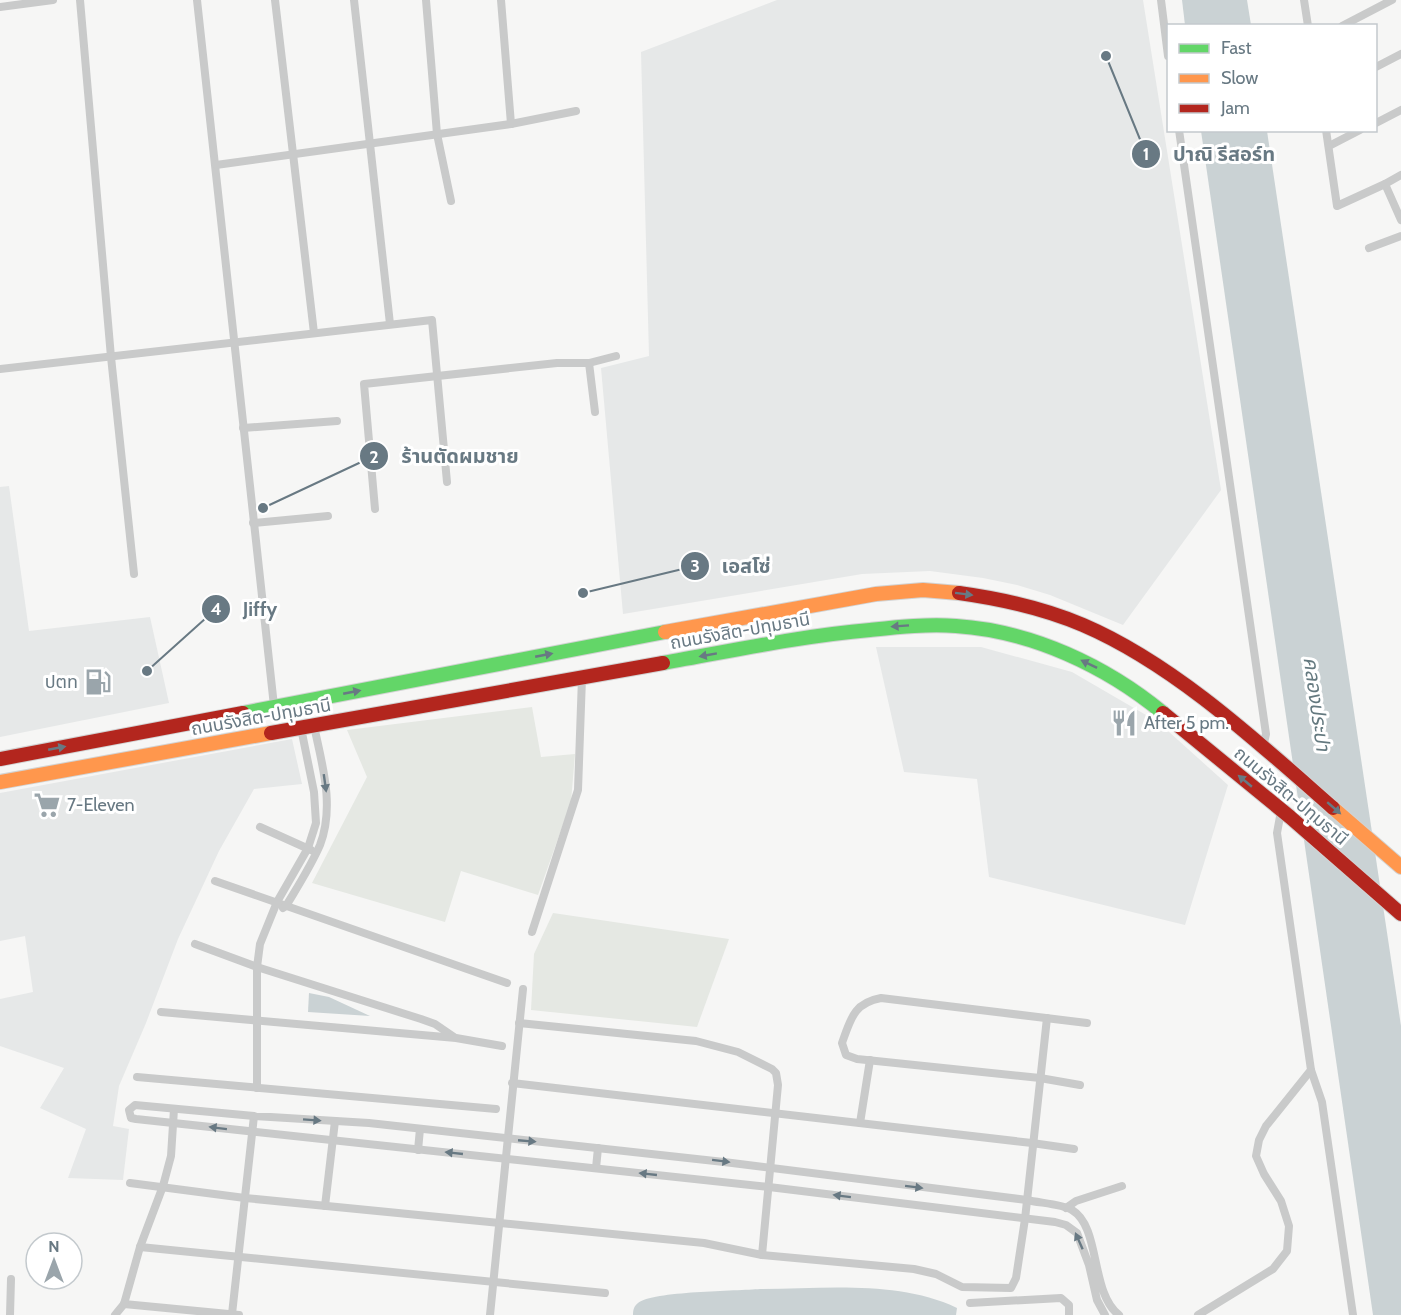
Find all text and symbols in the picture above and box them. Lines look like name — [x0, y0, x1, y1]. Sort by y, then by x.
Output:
legend — [1167, 24, 1377, 132]
text: Fast — [1221, 37, 1252, 59]
text: Slow — [1221, 67, 1258, 89]
text: Jam — [1220, 97, 1250, 119]
callout: ปาณิ รีสอร์ท — [1131, 135, 1287, 173]
text: ปาณิ รีสอร์ท — [1173, 142, 1275, 166]
text: 1 — [1143, 143, 1149, 165]
callout: ร้านตัดผมชาย — [359, 437, 530, 475]
text: ร้านตัดผมชาย — [401, 444, 519, 468]
text: 2 — [369, 446, 379, 468]
callout: เอสโซ่ — [680, 547, 783, 585]
text: เอสโซ่ — [721, 554, 771, 578]
text: 3 — [690, 555, 700, 577]
one-way arrow — [954, 589, 973, 599]
callout: Jiffy — [201, 590, 290, 628]
text: Jiffy — [242, 597, 278, 621]
text: 4 — [210, 598, 222, 620]
street label: ถนนรังสิต-ปทุมธานี — [668, 608, 812, 654]
one-way arrow — [891, 621, 910, 631]
one-way arrow — [534, 650, 553, 659]
one-way arrow — [698, 651, 717, 660]
water label: คลองประปา — [1299, 655, 1336, 753]
one-way arrow — [1081, 659, 1098, 668]
fuel station icon: ปตท — [83, 667, 113, 697]
place label: ปตท — [45, 671, 78, 693]
one-way arrow — [343, 687, 362, 696]
street label: ถนนรังสิต-ปทุมธานี — [189, 694, 333, 740]
restaurant icon: After 5 pm. — [1109, 708, 1139, 738]
place label: After 5 pm. — [1144, 712, 1229, 734]
street label: ถนนรังสิต-ปทุมธานี — [1230, 742, 1352, 850]
one-way arrow — [48, 743, 67, 752]
one-way arrow — [321, 774, 330, 793]
one-way arrow — [1237, 774, 1253, 787]
supermarket icon: 7-Eleven — [32, 790, 62, 820]
place label: 7-Eleven — [67, 794, 135, 816]
one-way arrow — [1326, 801, 1341, 815]
one-way arrow — [303, 1115, 322, 1124]
one-way arrow — [209, 1123, 228, 1133]
one-way arrow — [518, 1136, 537, 1146]
one-way arrow — [444, 1149, 463, 1158]
one-way arrow — [712, 1156, 731, 1166]
one-way arrow — [638, 1169, 657, 1179]
one-way arrow — [905, 1182, 924, 1191]
one-way arrow — [832, 1191, 851, 1201]
north arrow — [24, 1231, 84, 1291]
one-way arrow — [1074, 1231, 1084, 1249]
text: N — [48, 1237, 60, 1256]

